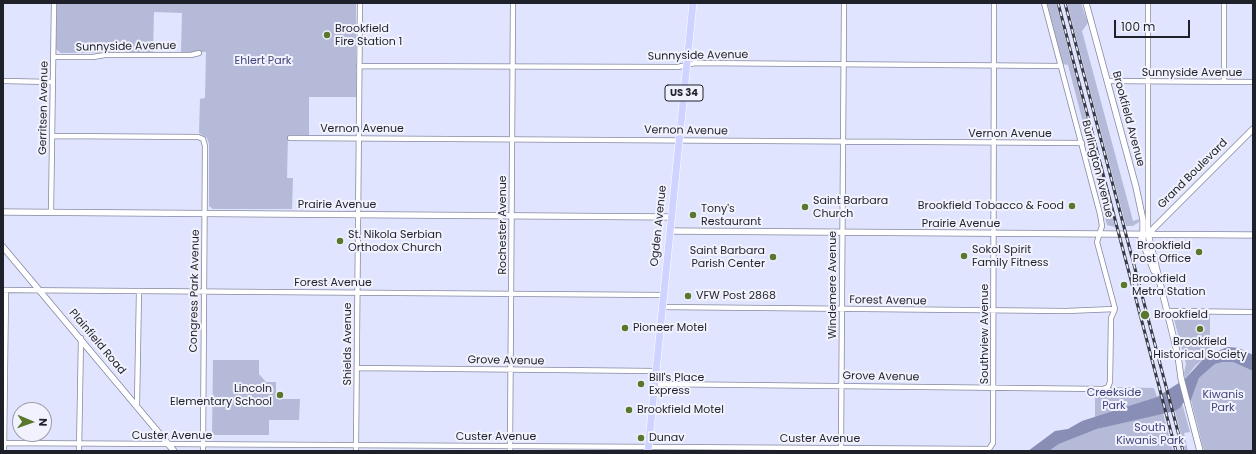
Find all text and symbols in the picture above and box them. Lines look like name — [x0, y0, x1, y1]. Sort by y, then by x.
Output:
scale bar — [1116, 12, 1192, 38]
text: 100 m — [1121, 18, 1155, 35]
place label: Brookfield Fire Station 1 — [335, 22, 402, 48]
marker: Brookfield Fire Station 1 — [322, 30, 332, 40]
street label: Sunnyside Avenue — [76, 40, 176, 54]
street label: Sunnyside Avenue — [648, 49, 748, 63]
park label: Ehlert Park — [235, 54, 291, 68]
street label: Gerritsen Avenue — [37, 61, 51, 155]
street label: Sunnyside Avenue — [1142, 66, 1242, 80]
street label: Brookfield Avenue — [1109, 70, 1147, 168]
road number: US 34 — [665, 85, 703, 101]
street label: Burlington Avenue — [1078, 119, 1116, 219]
street label: Vernon Avenue — [320, 122, 404, 136]
street label: Vernon Avenue — [644, 124, 728, 138]
street label: Vernon Avenue — [968, 127, 1052, 141]
street label: Grand Boulevard — [1155, 136, 1231, 212]
street label: Rochester Avenue — [496, 175, 510, 275]
street label: Ogden Avenue — [648, 185, 670, 267]
place label: Saint Barbara Church — [813, 194, 888, 220]
street label: Prairie Avenue — [298, 198, 376, 212]
place label: Brookfield Tobacco & Food — [918, 199, 1064, 213]
marker: Brookfield Tobacco & Food — [1067, 201, 1077, 211]
place label: Tony's Restaurant — [701, 202, 761, 228]
marker: Saint Barbara Church — [800, 202, 810, 212]
marker: Tony's Restaurant — [688, 210, 698, 220]
street label: Prairie Avenue — [922, 217, 1000, 231]
place label: St. Nikola Serbian Orthodox Church — [348, 228, 442, 254]
street label: Congress Park Avenue — [187, 229, 203, 353]
street label: Windemere Avenue — [826, 231, 840, 339]
marker: St. Nikola Serbian Orthodox Church — [335, 236, 345, 246]
place label: Brookfield Post Office — [1133, 239, 1191, 265]
place label: Sokol Spirit Family Fitness — [972, 243, 1048, 269]
place label: Saint Barbara Parish Center — [690, 244, 765, 270]
marker: Brookfield Post Office — [1194, 247, 1204, 257]
marker: Sokol Spirit Family Fitness — [959, 251, 969, 261]
marker: Saint Barbara Parish Center — [768, 252, 778, 262]
place label: Brookfield Metra Station — [1132, 272, 1205, 298]
street label: Forest Avenue — [294, 276, 372, 290]
marker: Brookfield Metra Station — [1119, 280, 1129, 290]
street label: Southview Avenue — [978, 284, 992, 384]
place label: VFW Post 2868 — [696, 289, 776, 303]
marker: VFW Post 2868 — [683, 291, 693, 301]
street label: Forest Avenue — [849, 294, 927, 308]
street label: Shields Avenue — [341, 302, 355, 386]
street label: Plainfield Road — [66, 307, 128, 377]
place label: Brookfield — [1154, 308, 1208, 322]
marker: Brookfield — [1139, 309, 1151, 321]
place label: Pioneer Motel — [633, 321, 707, 335]
marker: Pioneer Motel — [620, 323, 630, 333]
marker: Brookfield Historical Society — [1195, 324, 1205, 334]
place label: Brookfield Historical Society — [1153, 335, 1247, 361]
street label: Grove Avenue — [467, 354, 545, 368]
street label: Grove Avenue — [842, 370, 920, 384]
place label: Bill's Place Express — [649, 371, 704, 397]
marker: Bill's Place Express — [636, 379, 646, 389]
place label: Lincoln Elementary School — [170, 382, 272, 408]
park label: Creekside Park — [1087, 386, 1141, 412]
park label: Kiwanis Park — [1202, 388, 1244, 414]
marker: Lincoln Elementary School — [275, 390, 285, 400]
north arrow — [12, 402, 52, 442]
place label: Brookfield Motel — [637, 403, 724, 417]
marker: Brookfield Motel — [624, 405, 634, 415]
text: N — [35, 418, 51, 427]
park label: South Kiwanis Park — [1116, 421, 1184, 447]
street label: Custer Avenue — [132, 429, 212, 443]
street label: Custer Avenue — [456, 430, 536, 444]
place label: Dunav — [649, 431, 684, 445]
street label: Custer Avenue — [780, 432, 860, 446]
marker: Dunav — [636, 433, 646, 443]

